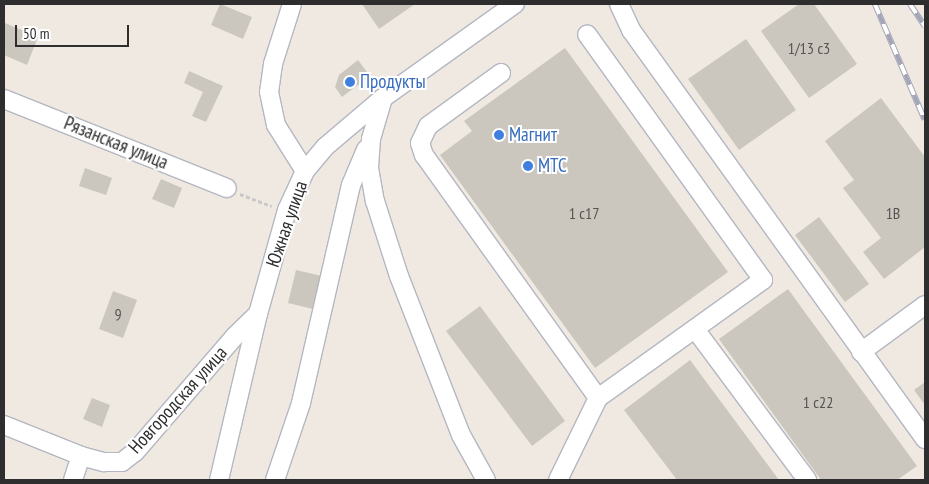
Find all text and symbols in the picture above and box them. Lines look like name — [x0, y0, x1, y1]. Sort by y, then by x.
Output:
scale bar — [18, 15, 131, 47]
text: 50 m — [23, 24, 49, 43]
house number: 1/13 с3 — [788, 38, 830, 58]
place label: Продукты — [360, 71, 426, 93]
marker: Продукты — [344, 76, 356, 88]
street label: Рязанская улица — [61, 112, 171, 174]
place label: Магнит — [509, 124, 557, 146]
marker: Магнит — [493, 129, 505, 141]
place label: МТС — [538, 155, 567, 177]
marker: МТС — [522, 160, 534, 172]
street label: Южная улица — [262, 178, 312, 270]
house number: 1 с17 — [569, 203, 599, 223]
house number: 1В — [886, 203, 900, 223]
house number: 9 — [114, 304, 122, 324]
street label: Новгородская улица — [124, 342, 232, 458]
house number: 1 с22 — [803, 392, 833, 412]

